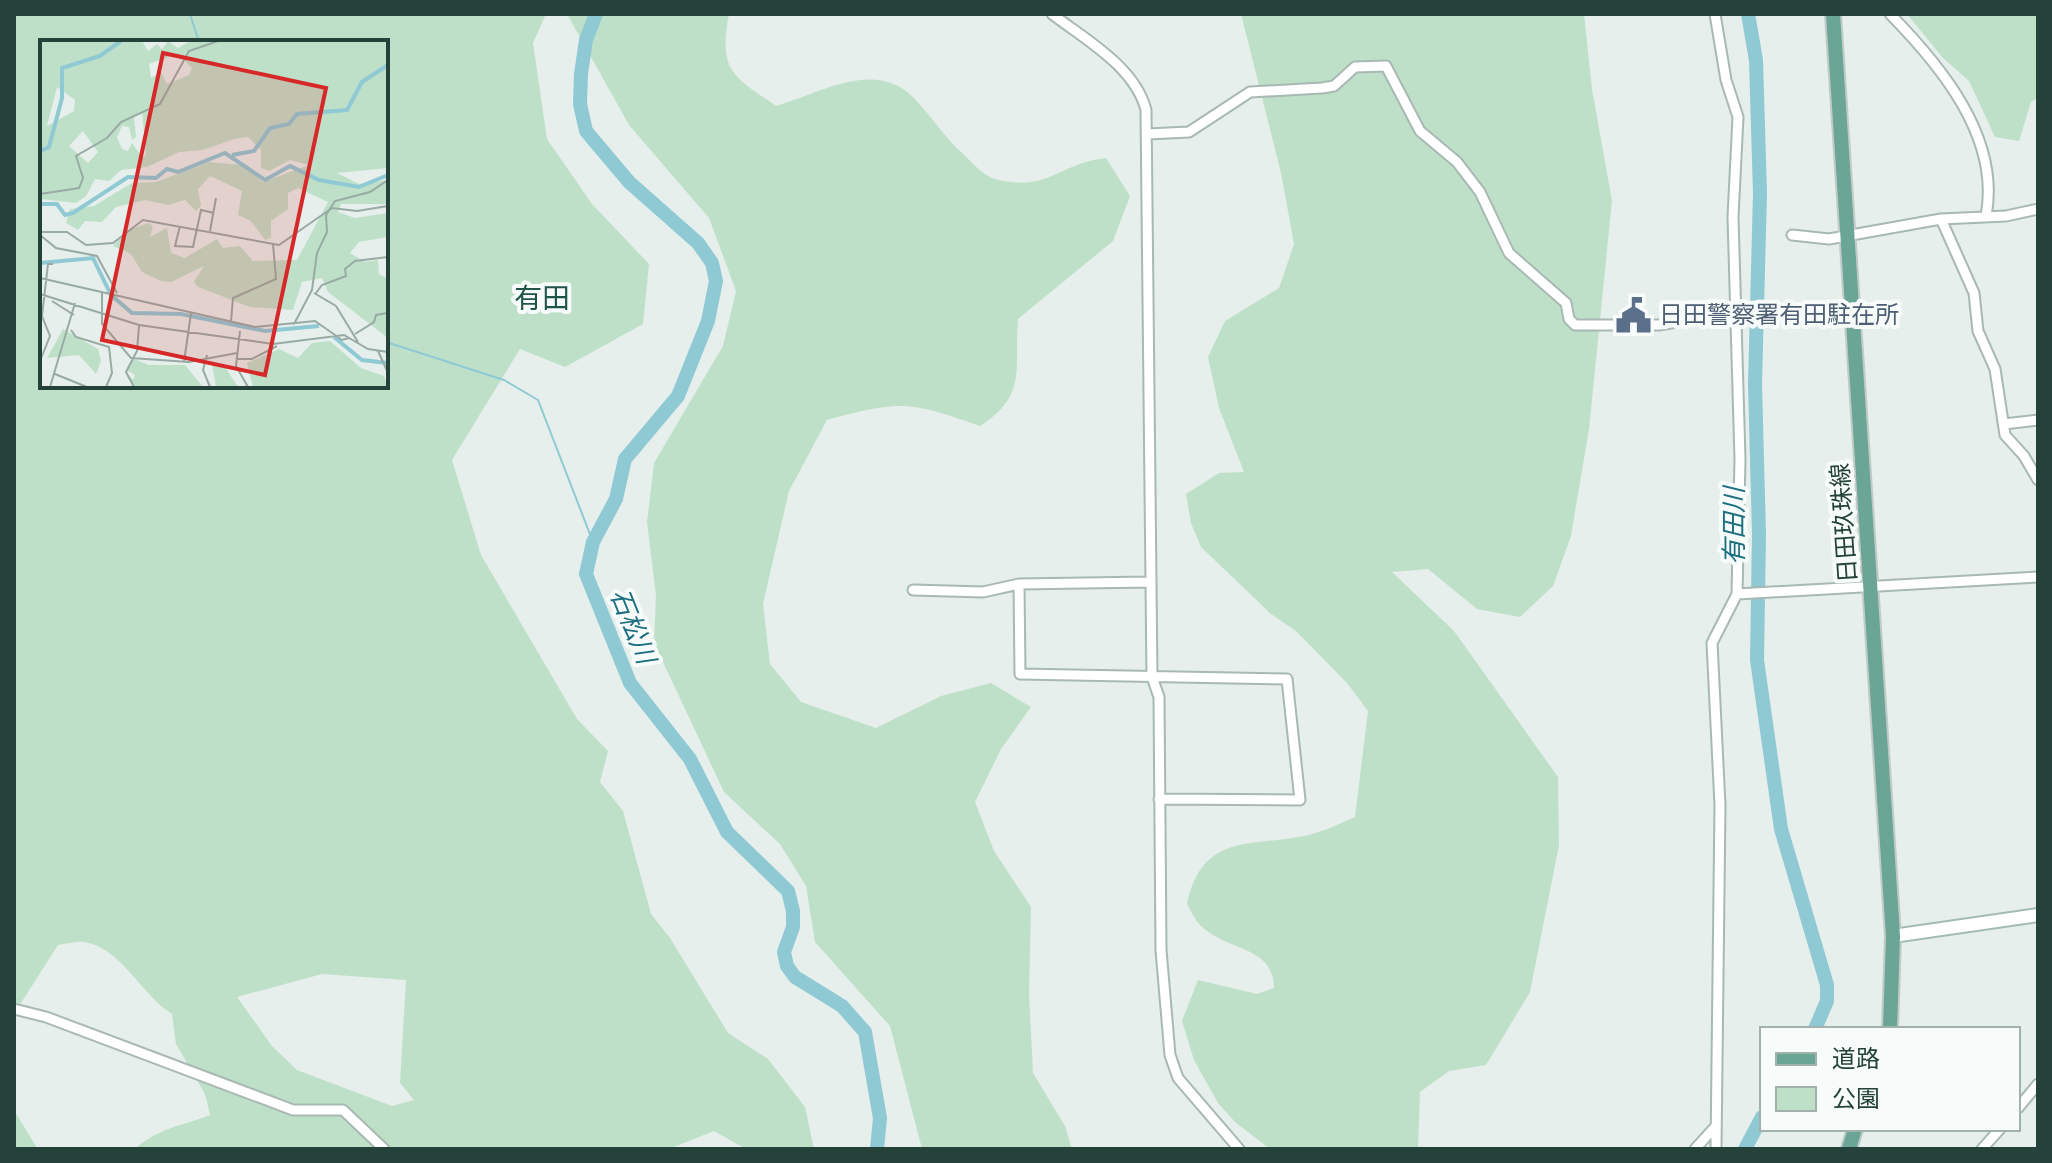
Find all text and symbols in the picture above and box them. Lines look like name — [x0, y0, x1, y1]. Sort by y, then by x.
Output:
inset map — [40, 40, 388, 388]
district label: 有田 — [514, 280, 570, 318]
public building icon: 日田警察署有田駐在所 — [1614, 296, 1652, 334]
place label: 日田警察署有田駐在所 — [1659, 299, 1899, 331]
street label: 日田玖珠線 — [1824, 462, 1864, 584]
water label: 有田川 — [1717, 484, 1752, 565]
water label: 石松川 — [602, 583, 664, 672]
legend — [1760, 1027, 2020, 1131]
text: 道路 — [1832, 1043, 1880, 1075]
text: 公園 — [1832, 1083, 1880, 1115]

